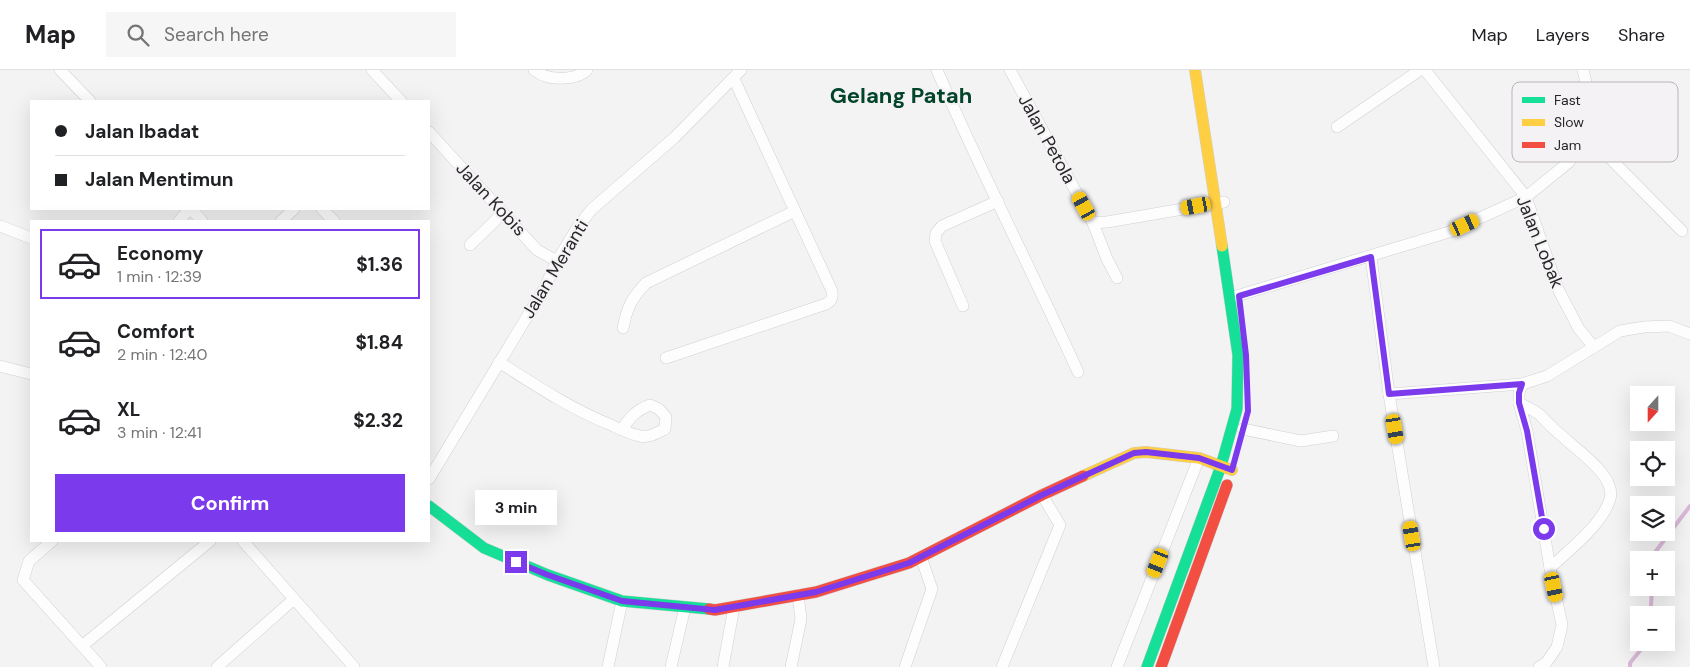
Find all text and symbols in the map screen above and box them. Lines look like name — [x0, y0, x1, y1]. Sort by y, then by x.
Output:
search box — [106, 12, 456, 57]
text: Map — [25, 19, 76, 50]
icon: search — [124, 21, 152, 49]
text: Search here — [164, 22, 269, 47]
text: Map — [1472, 23, 1508, 47]
text: Layers — [1536, 23, 1590, 47]
text: Share — [1618, 23, 1665, 47]
district label: Gelang Patah — [830, 81, 972, 110]
legend — [1512, 82, 1678, 162]
street label: Jalan Petola — [1013, 90, 1081, 188]
text: Fast — [1554, 91, 1581, 109]
text: Slow — [1554, 113, 1584, 131]
text: Jalan Ibadat — [85, 119, 199, 144]
text: Jam — [1554, 136, 1581, 154]
street label: Jalan Kobis — [451, 157, 531, 241]
text: Jalan Mentimun — [85, 167, 234, 192]
car — [1070, 189, 1097, 223]
street label: Jalan Lobak — [1511, 192, 1569, 292]
car — [1179, 196, 1212, 216]
car — [1448, 212, 1481, 238]
street label: Jalan Meranti — [516, 215, 594, 323]
text: Economy — [117, 241, 204, 266]
icon: car — [57, 242, 102, 287]
text: $1.36 — [356, 252, 403, 277]
text: 1 min · 12:39 — [117, 266, 202, 287]
text: Comfort — [117, 319, 195, 344]
icon: car — [57, 320, 102, 365]
text: $1.84 — [355, 330, 403, 355]
text: 2 min · 12:40 — [117, 344, 208, 365]
north arrow — [1630, 386, 1675, 431]
map controls — [1630, 386, 1675, 651]
text: XL — [117, 397, 140, 422]
icon: car — [57, 398, 102, 443]
text: $2.32 — [353, 408, 403, 433]
car — [1385, 413, 1404, 445]
text: 3 min · 12:41 — [117, 422, 202, 443]
button: locate — [1630, 441, 1675, 486]
button: Confirm — [55, 474, 405, 532]
callout: 3 min — [475, 490, 557, 524]
button: layers — [1630, 496, 1675, 541]
text: 3 min — [495, 497, 537, 518]
route start — [1533, 518, 1555, 540]
car — [1402, 520, 1421, 552]
car — [1145, 546, 1170, 580]
route end — [505, 551, 527, 573]
button: + — [1630, 551, 1675, 596]
car — [1543, 571, 1564, 603]
button: − — [1630, 606, 1675, 651]

